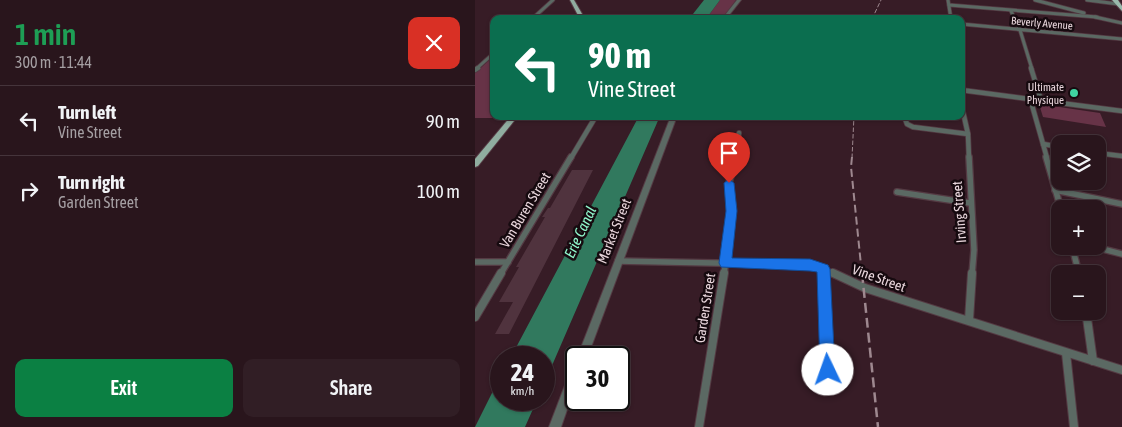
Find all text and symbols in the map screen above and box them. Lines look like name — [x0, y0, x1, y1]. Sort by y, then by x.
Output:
street label: Beverly Avenue — [1011, 14, 1073, 32]
text: 1 min — [15, 17, 76, 51]
button: close — [408, 17, 460, 69]
icon: left — [505, 35, 570, 100]
text: 90 m — [588, 35, 651, 75]
text: 300 m · 11:44 — [15, 53, 92, 71]
text: Vine Street — [588, 76, 676, 102]
place label: Ultimate Physique — [1027, 81, 1064, 106]
marker: Ultimate Physique — [1068, 87, 1080, 99]
text: Turn left — [58, 101, 116, 123]
icon: left — [15, 107, 43, 135]
text: 90 m — [426, 110, 460, 132]
text: Vine Street — [58, 123, 122, 141]
pin — [708, 132, 750, 183]
map controls — [1051, 135, 1106, 320]
button: layers — [1051, 135, 1106, 190]
icon: arrive — [715, 139, 743, 167]
street label: Van Buren Street — [496, 169, 554, 251]
text: Turn right — [58, 171, 125, 193]
icon: right — [15, 177, 43, 205]
text: 100 m — [417, 180, 460, 202]
street label: Irving Street — [949, 180, 969, 244]
text: Garden Street — [58, 193, 139, 211]
street label: Market Street — [594, 196, 634, 266]
button: + — [1051, 200, 1106, 255]
water label: Erie Canal — [561, 203, 599, 261]
street label: Vine Street — [850, 261, 908, 295]
button: − — [1051, 265, 1106, 320]
street label: Garden Street — [692, 272, 718, 344]
position arrow — [801, 343, 853, 395]
speed limit sign: 30 — [565, 346, 630, 411]
text: 24 — [511, 358, 534, 386]
button: Exit — [15, 359, 233, 417]
button: Share — [243, 359, 460, 417]
text: km/h — [511, 384, 534, 398]

